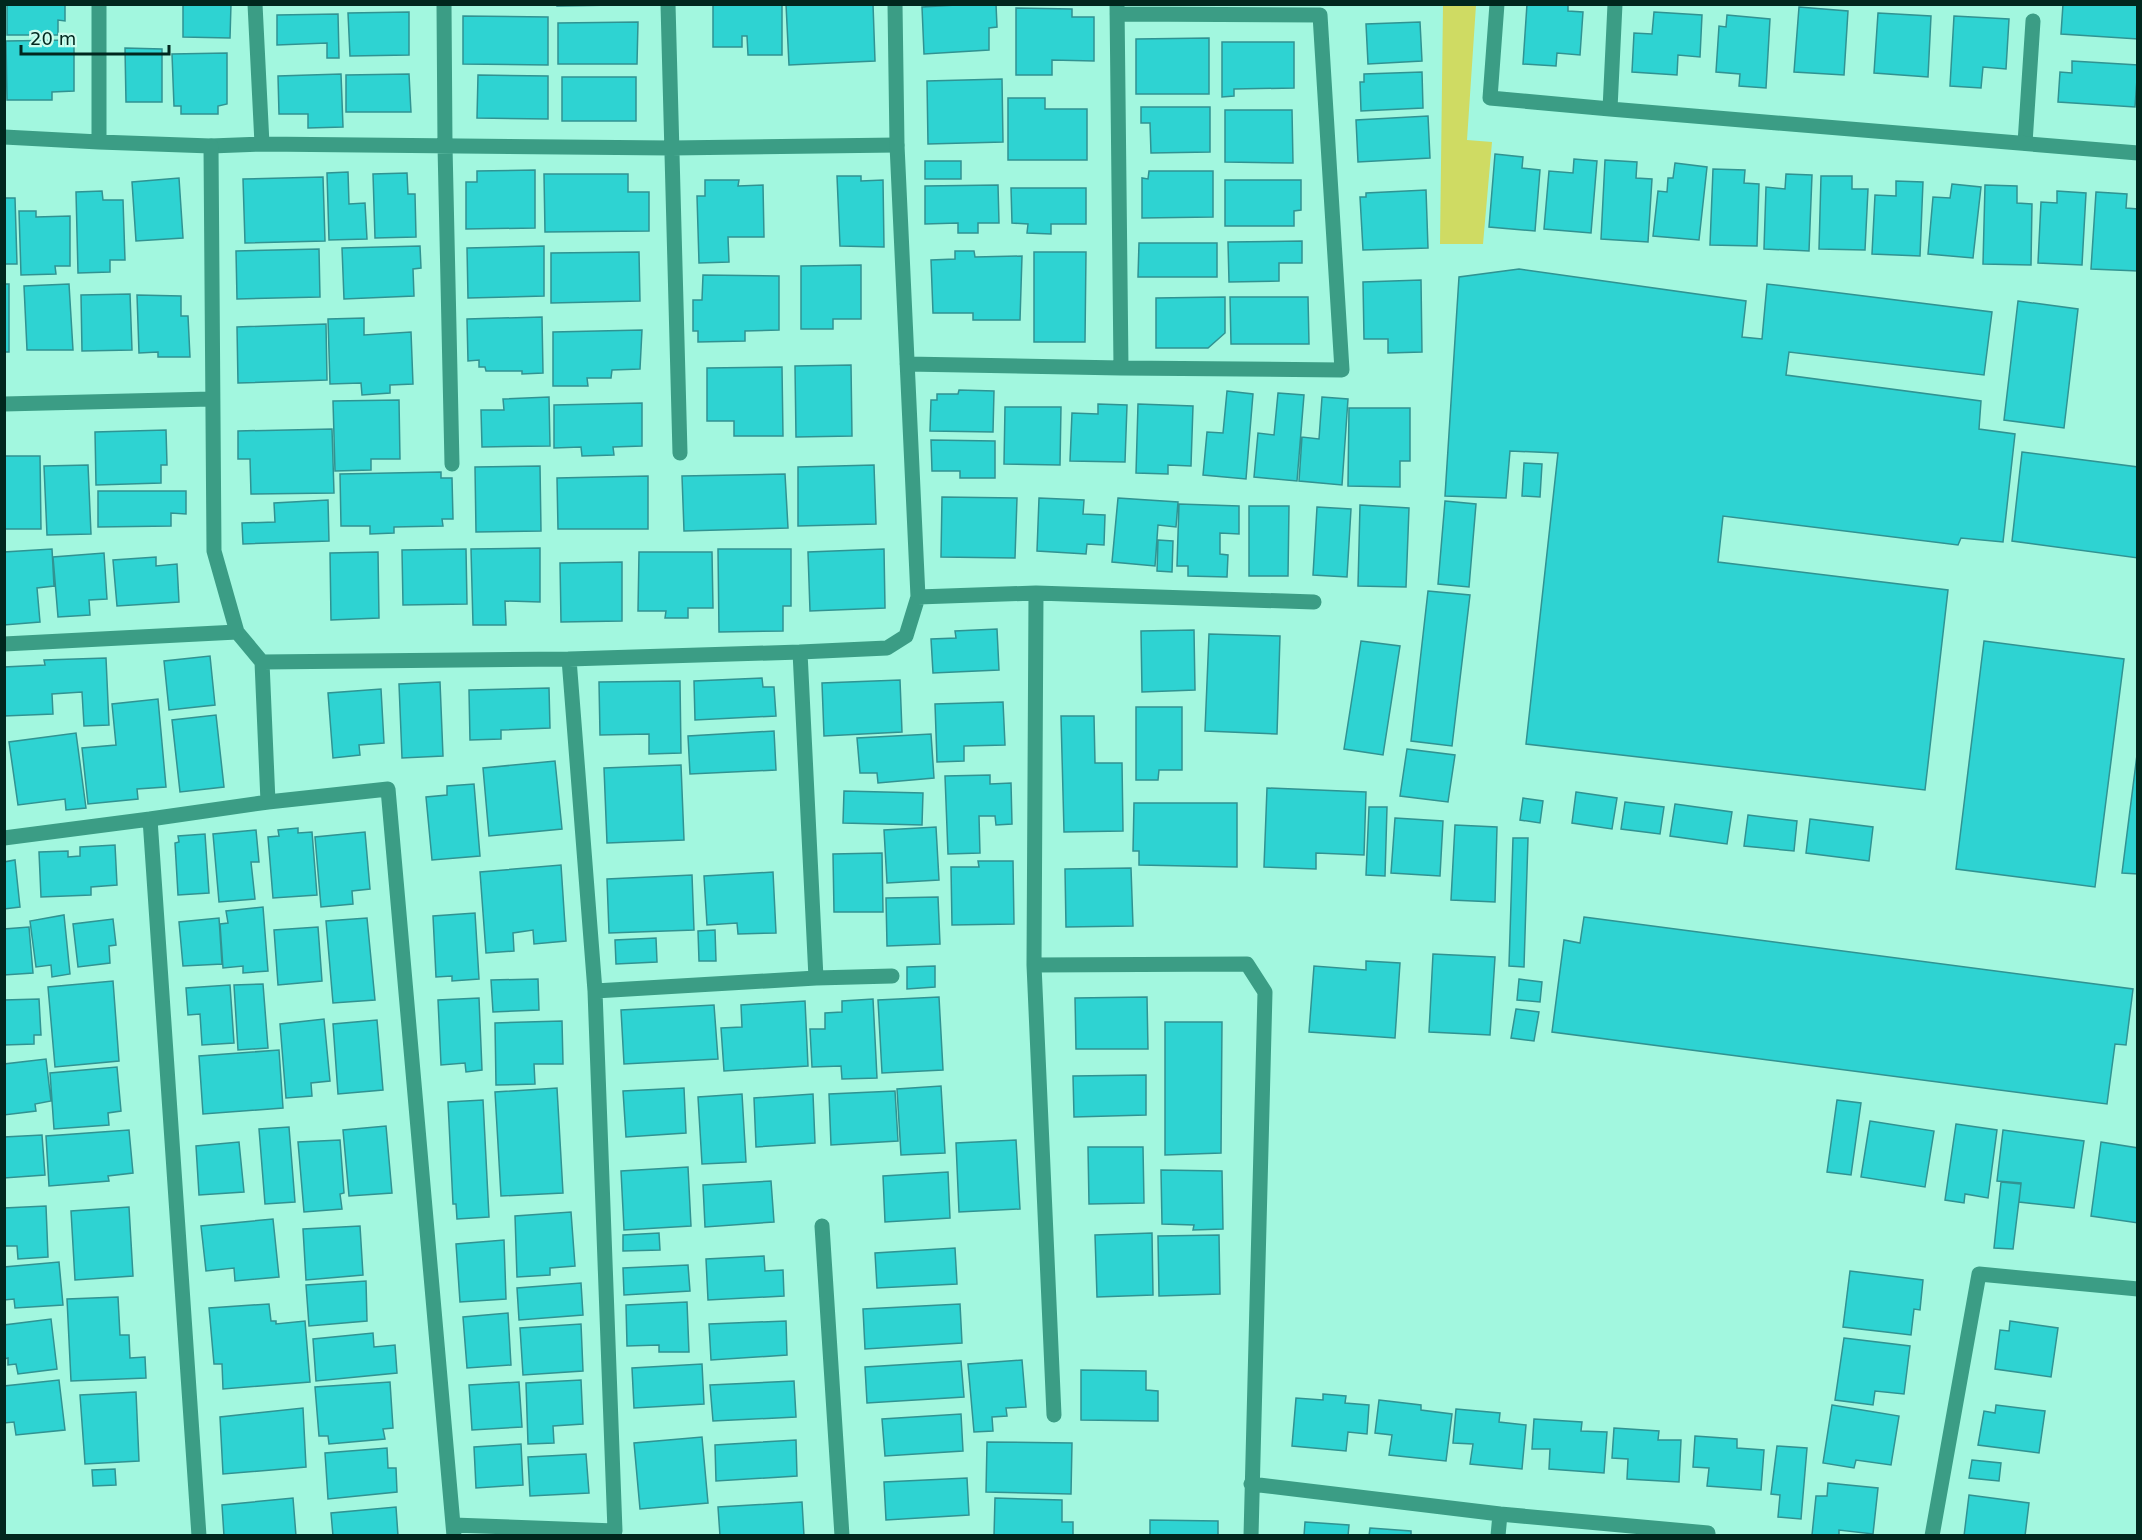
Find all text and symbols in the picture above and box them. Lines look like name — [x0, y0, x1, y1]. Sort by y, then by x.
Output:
scale bar — [21, 18, 170, 56]
text: 20 m — [30, 28, 76, 49]

